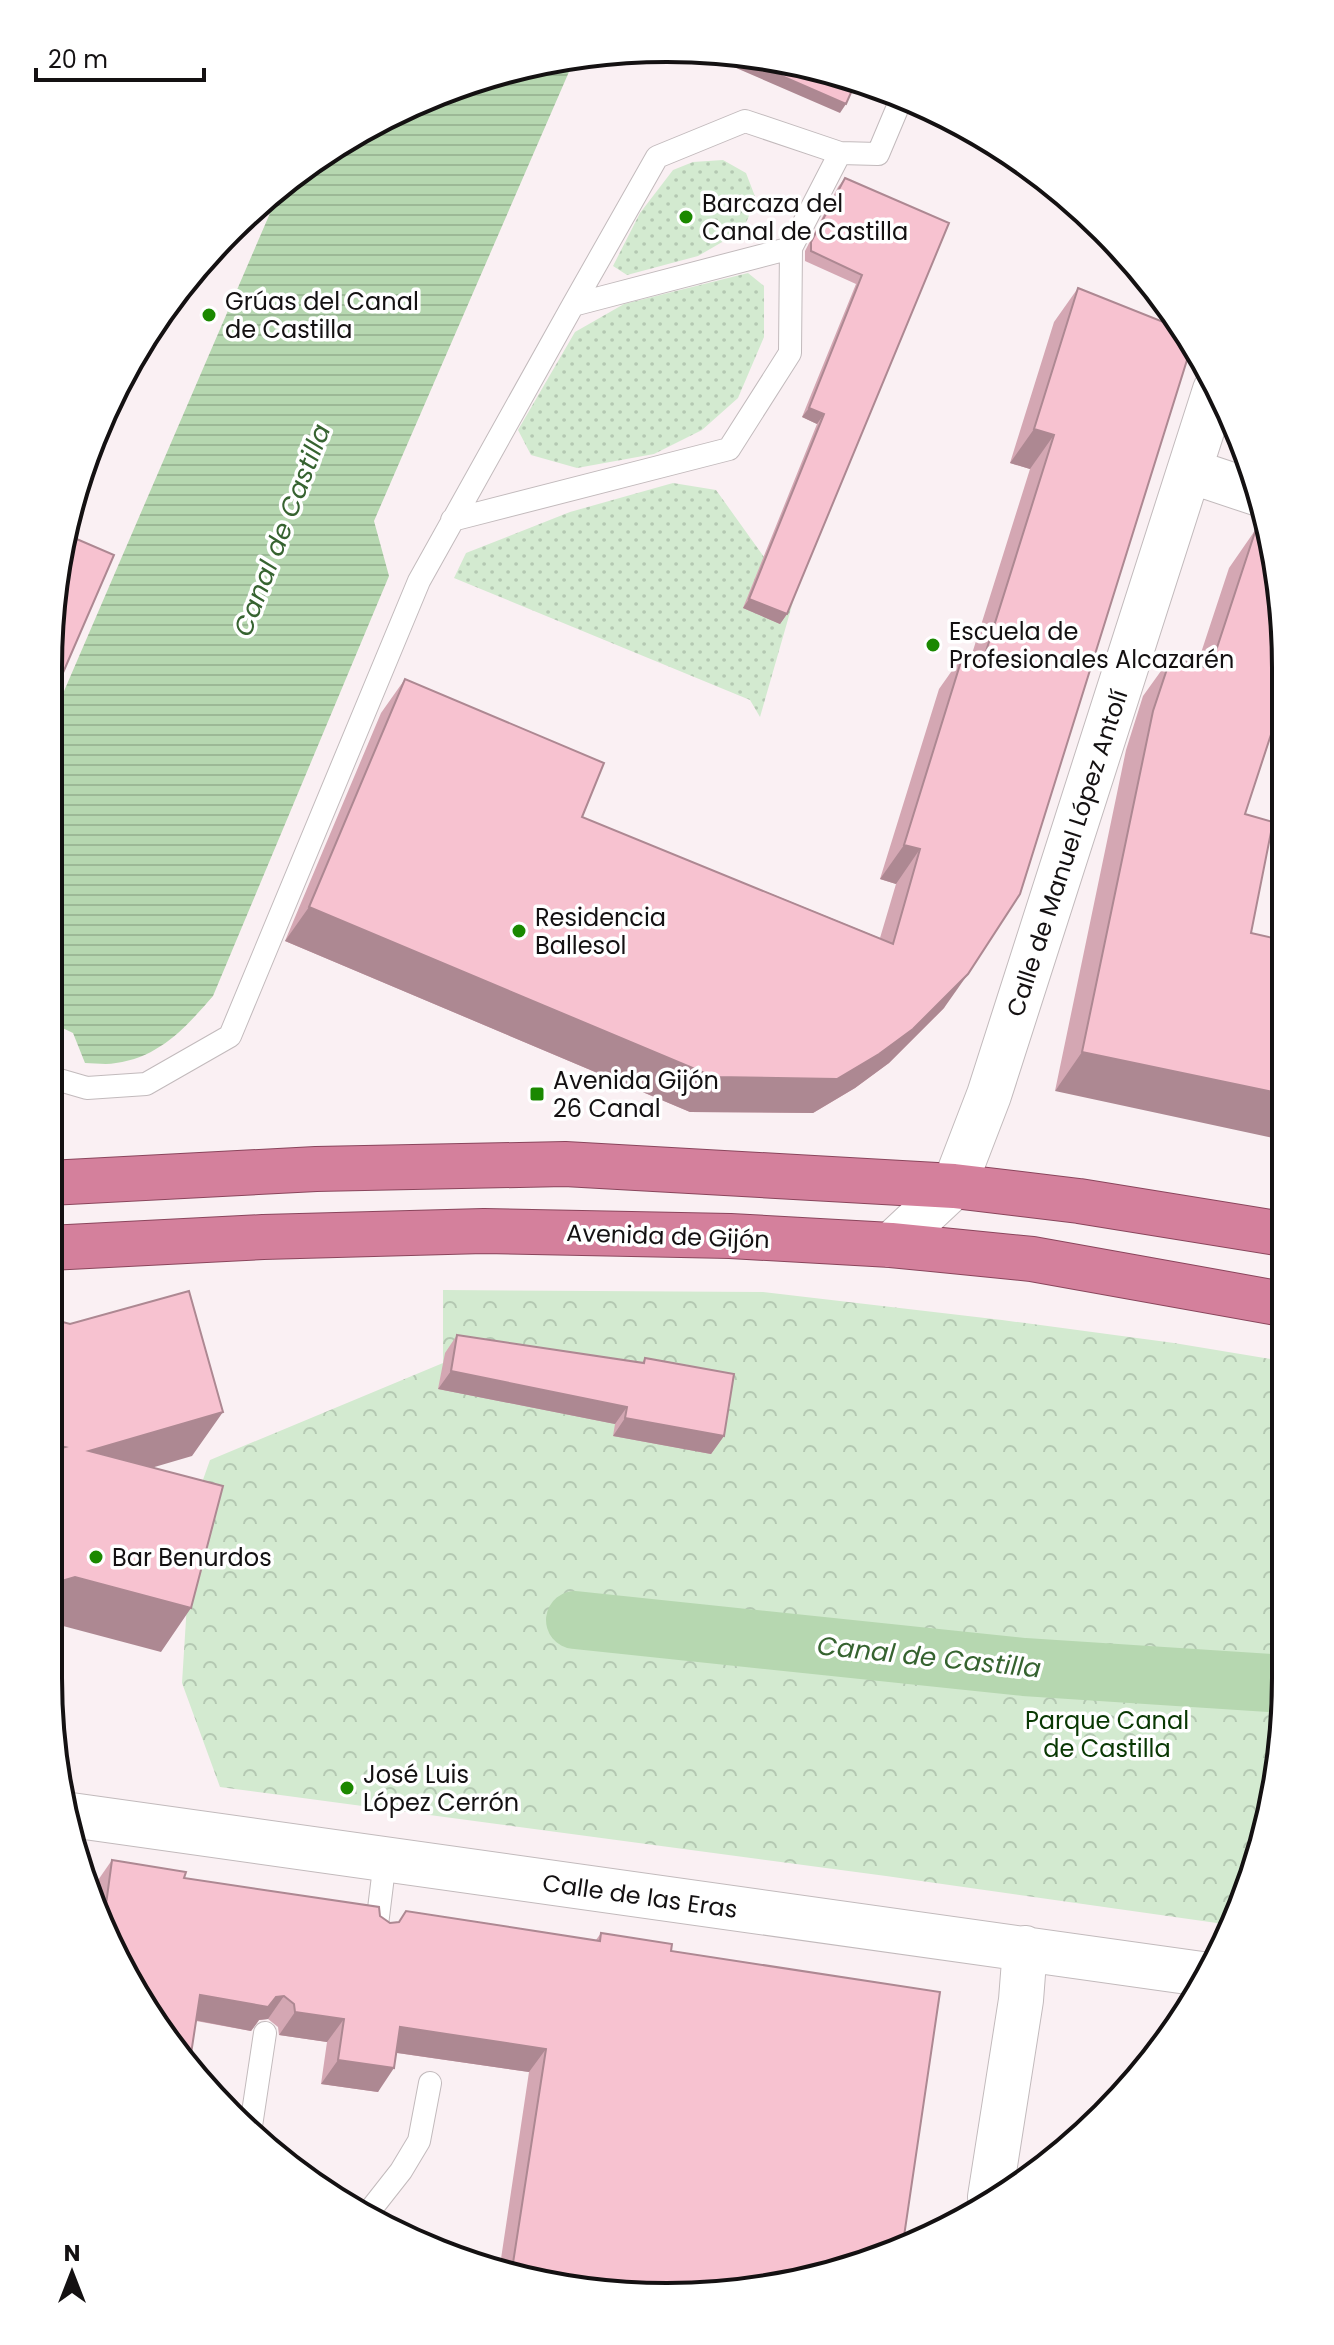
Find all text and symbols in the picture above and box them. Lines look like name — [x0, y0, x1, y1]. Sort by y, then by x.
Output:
scale bar — [36, 32, 204, 82]
text: 20 m — [48, 43, 108, 76]
place label: Barcaza del Canal de Castilla — [702, 187, 908, 248]
marker: Barcaza del Canal de Castilla — [677, 208, 695, 226]
place label: Grúas del Canal de Castilla — [225, 285, 419, 346]
marker: Grúas del Canal de Castilla — [200, 306, 218, 324]
water label: Canal de Castilla — [225, 419, 339, 641]
place label: Escuela de Profesionales Alcazarén — [949, 615, 1234, 676]
marker: Escuela de Profesionales Alcazarén — [924, 636, 942, 654]
street label: Calle de Manuel López Antolí — [999, 685, 1136, 1021]
place label: Residencia Ballesol — [535, 901, 666, 962]
marker: Residencia Ballesol — [510, 922, 528, 940]
place label: Avenida Gijón 26 Canal — [553, 1064, 719, 1125]
marker: Avenida Gijón 26 Canal — [528, 1085, 546, 1103]
street label: Avenida de Gijón — [566, 1216, 770, 1256]
place label: Bar Benurdos — [112, 1541, 272, 1574]
marker: Bar Benurdos — [87, 1548, 105, 1566]
water label: Canal de Castilla — [815, 1627, 1043, 1687]
park label: Parque Canal de Castilla — [1025, 1704, 1189, 1765]
place label: José Luis López Cerrón — [363, 1758, 519, 1819]
marker: José Luis López Cerrón — [338, 1779, 356, 1797]
street label: Calle de las Eras — [540, 1866, 740, 1926]
north arrow — [32, 2233, 112, 2313]
text: N — [64, 2238, 80, 2269]

